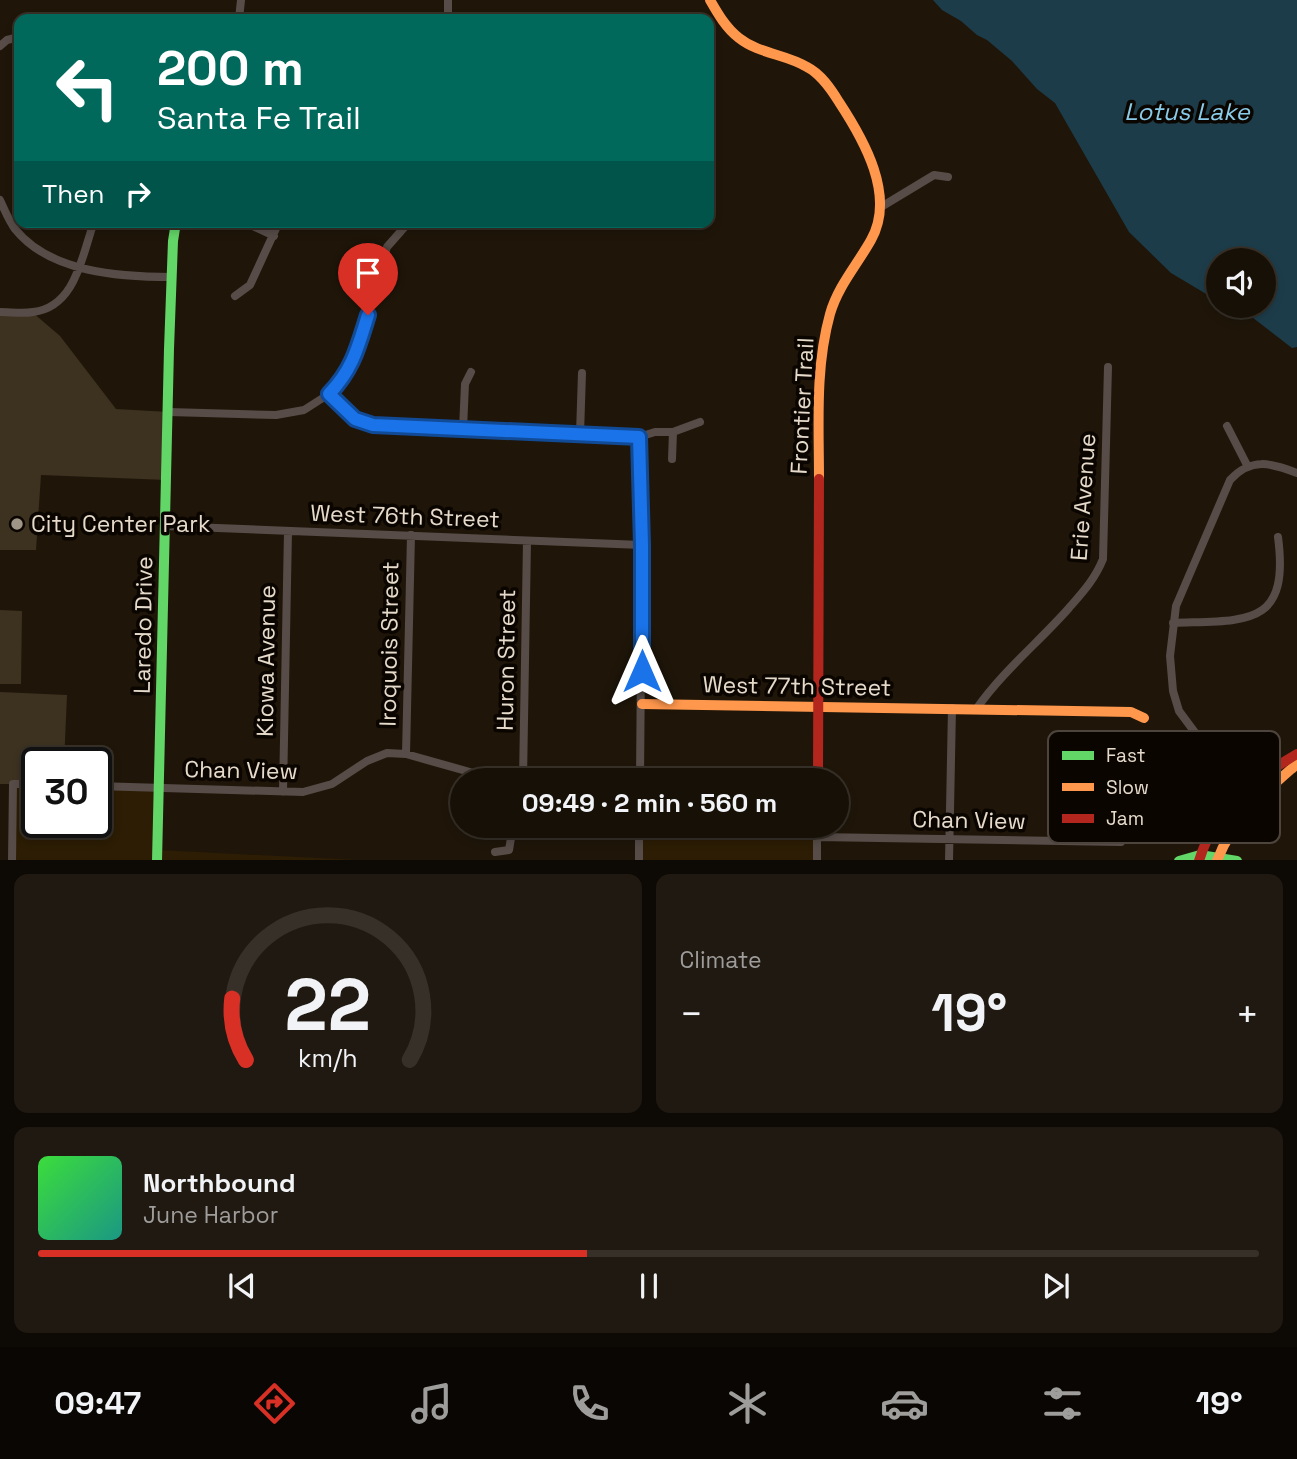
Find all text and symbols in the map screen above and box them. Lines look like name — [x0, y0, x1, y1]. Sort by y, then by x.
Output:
text: 200 m — [157, 37, 304, 99]
icon: left — [42, 42, 133, 133]
water label: Lotus Lake — [1124, 96, 1250, 127]
text: Santa Fe Trail — [157, 98, 361, 138]
icon: right — [119, 175, 157, 213]
text: Then — [42, 177, 105, 211]
pin — [338, 243, 398, 315]
map controls — [1206, 248, 1276, 318]
button: sound — [1206, 248, 1276, 318]
icon: arrive — [349, 254, 387, 292]
street label: Frontier Trail — [783, 337, 821, 475]
street label: Erie Avenue — [1064, 432, 1102, 562]
street label: West 76th Street — [310, 498, 500, 534]
place label: City Center Park — [31, 509, 210, 539]
marker: City Center Park — [9, 516, 25, 532]
street label: Laredo Drive — [127, 556, 159, 694]
street label: Iroquois Street — [373, 561, 405, 727]
street label: Kiowa Avenue — [250, 585, 282, 737]
street label: Huron Street — [490, 589, 522, 731]
position arrow — [605, 634, 679, 708]
street label: West 77th Street — [702, 669, 892, 703]
legend — [1048, 731, 1280, 843]
text: Fast — [1106, 743, 1146, 768]
speed limit sign: 30 — [21, 747, 112, 838]
street label: Chan View — [184, 754, 298, 786]
text: Slow — [1106, 775, 1149, 800]
text: 09:49 · 2 min · 560 m — [522, 786, 777, 820]
street label: Chan View — [912, 804, 1026, 836]
text: Jam — [1106, 806, 1144, 831]
text: Climate — [680, 945, 762, 975]
text: 22 — [285, 958, 371, 1051]
text: 19° — [931, 980, 1007, 1046]
text: − — [680, 990, 703, 1038]
text: + — [1235, 990, 1259, 1038]
text: km/h — [298, 1041, 358, 1073]
text: Northbound — [143, 1166, 296, 1200]
text: June Harbor — [143, 1200, 278, 1230]
icon: previous — [223, 1267, 261, 1305]
icon: pause — [630, 1267, 668, 1305]
icon: next — [1037, 1267, 1075, 1305]
icon: directions — [250, 1379, 299, 1428]
icon: music — [407, 1379, 456, 1428]
icon: phone — [565, 1379, 614, 1428]
icon: climate — [723, 1379, 772, 1428]
icon: car — [880, 1379, 929, 1428]
icon: filters — [1038, 1379, 1087, 1428]
text: 09:47 — [54, 1383, 141, 1423]
text: 19° — [1196, 1383, 1243, 1423]

